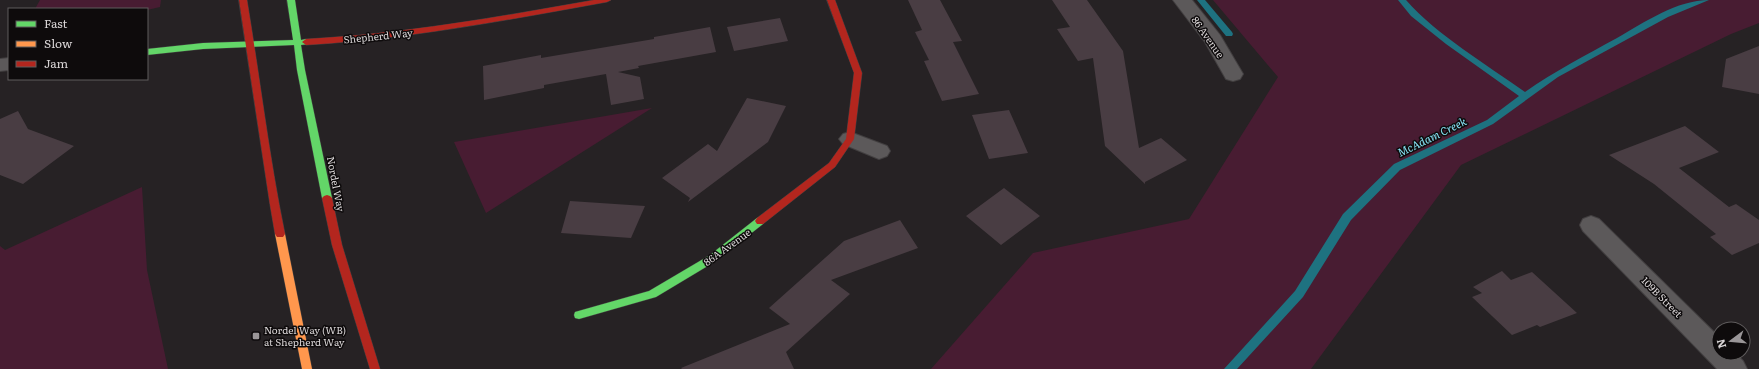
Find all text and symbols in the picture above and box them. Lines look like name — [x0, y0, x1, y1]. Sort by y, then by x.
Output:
legend — [8, 8, 148, 80]
street label: 86 Avenue — [1189, 13, 1228, 61]
text: Fast — [44, 14, 68, 32]
street label: Shepherd Way — [343, 24, 413, 47]
text: Slow — [44, 34, 73, 52]
text: Jam — [44, 54, 69, 72]
water label: McAdam Creek — [1394, 113, 1469, 160]
street label: Nordel Way — [324, 155, 349, 213]
street label: 86A Avenue — [700, 224, 754, 269]
street label: 109B Street — [1639, 273, 1686, 320]
north arrow — [1711, 321, 1751, 361]
place label: Nordel Way (WB) at Shepherd Way — [264, 322, 346, 349]
marker: Nordel Way (WB) at Shepherd Way — [251, 331, 261, 341]
text: N — [1711, 337, 1729, 351]

